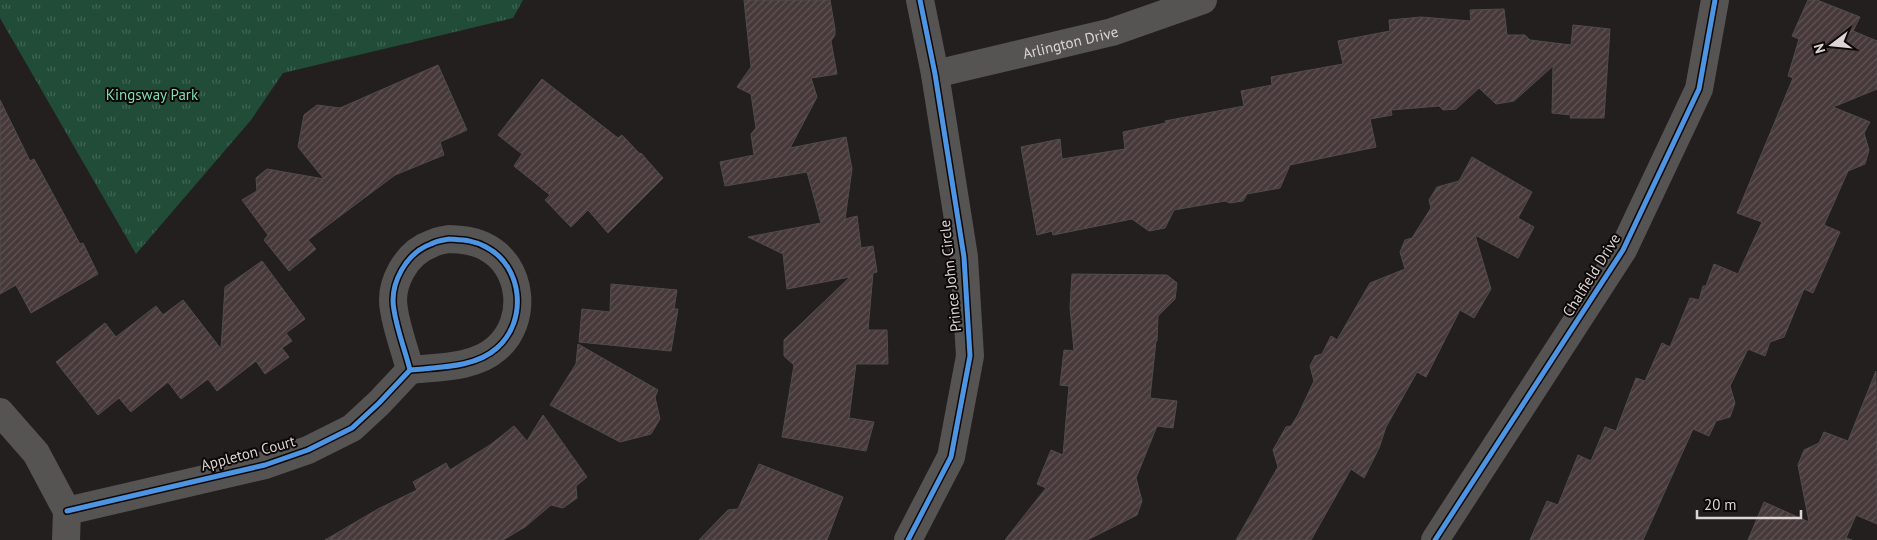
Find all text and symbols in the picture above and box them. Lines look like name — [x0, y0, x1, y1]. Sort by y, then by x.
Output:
north arrow — [1807, 20, 1857, 70]
street label: Arlington Drive — [1021, 21, 1121, 62]
text: N — [1810, 42, 1829, 55]
park label: Kingsway Park — [106, 85, 199, 104]
street label: Prince John Circle — [935, 219, 965, 333]
street label: Chalfield Drive — [1558, 230, 1624, 320]
street label: Appleton Court — [199, 431, 297, 475]
scale bar — [1697, 488, 1801, 520]
text: 20 m — [1704, 495, 1737, 514]

